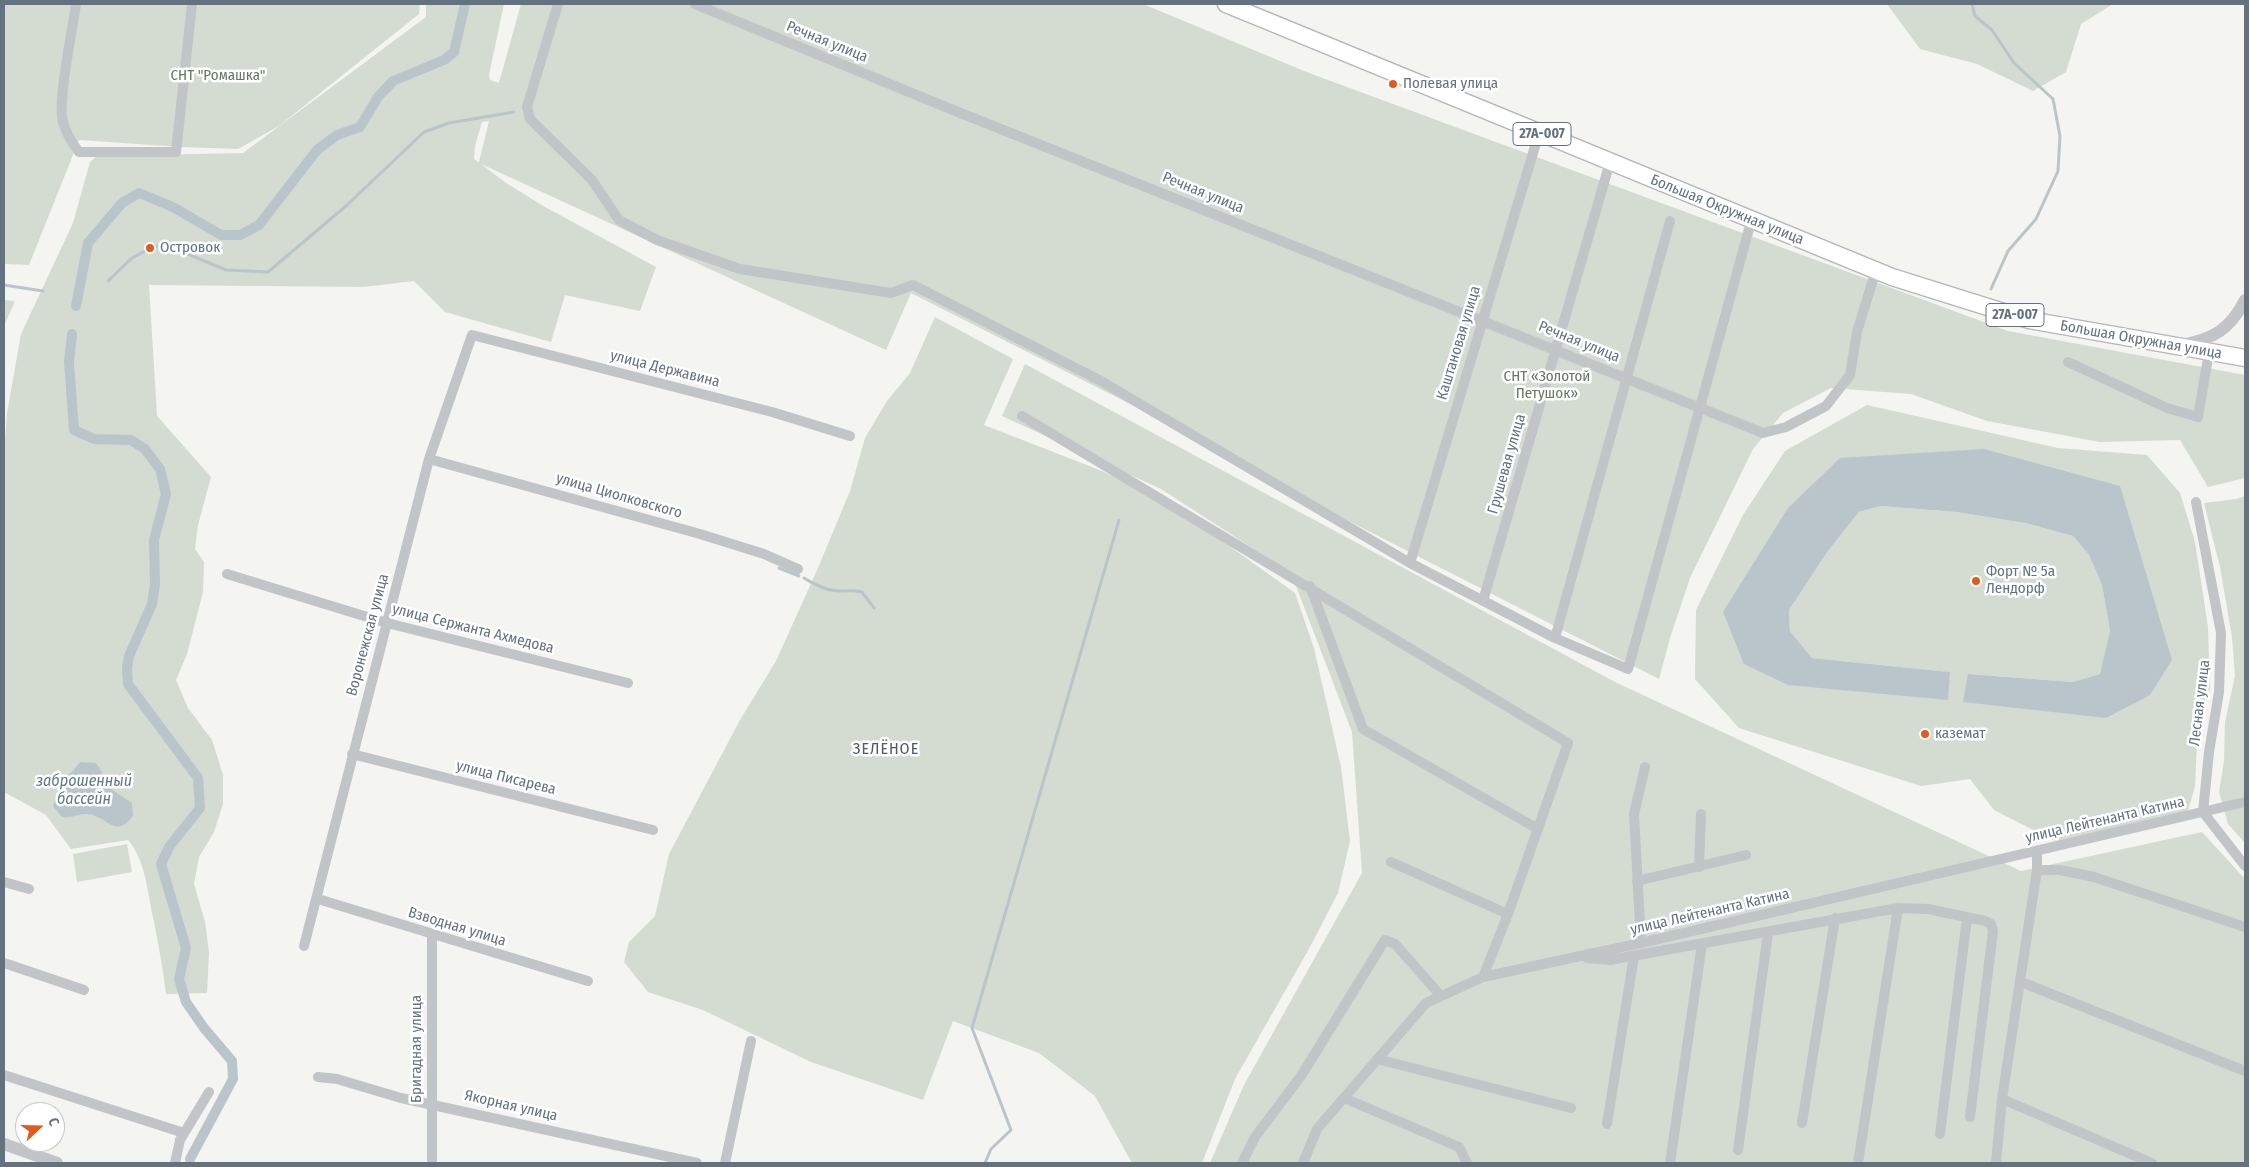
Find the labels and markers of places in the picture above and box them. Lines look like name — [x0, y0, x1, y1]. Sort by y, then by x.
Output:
place label: Полевая улица — [1403, 75, 1498, 93]
marker: Полевая улица — [1387, 78, 1399, 90]
place label: Островок — [160, 239, 220, 257]
marker: Островок — [144, 242, 156, 254]
place label: Форт № 5а Лендорф — [1986, 563, 2055, 598]
marker: Форт № 5а Лендорф — [1970, 575, 1982, 587]
place label: каземат — [1935, 725, 1985, 743]
marker: каземат — [1919, 728, 1931, 740]

